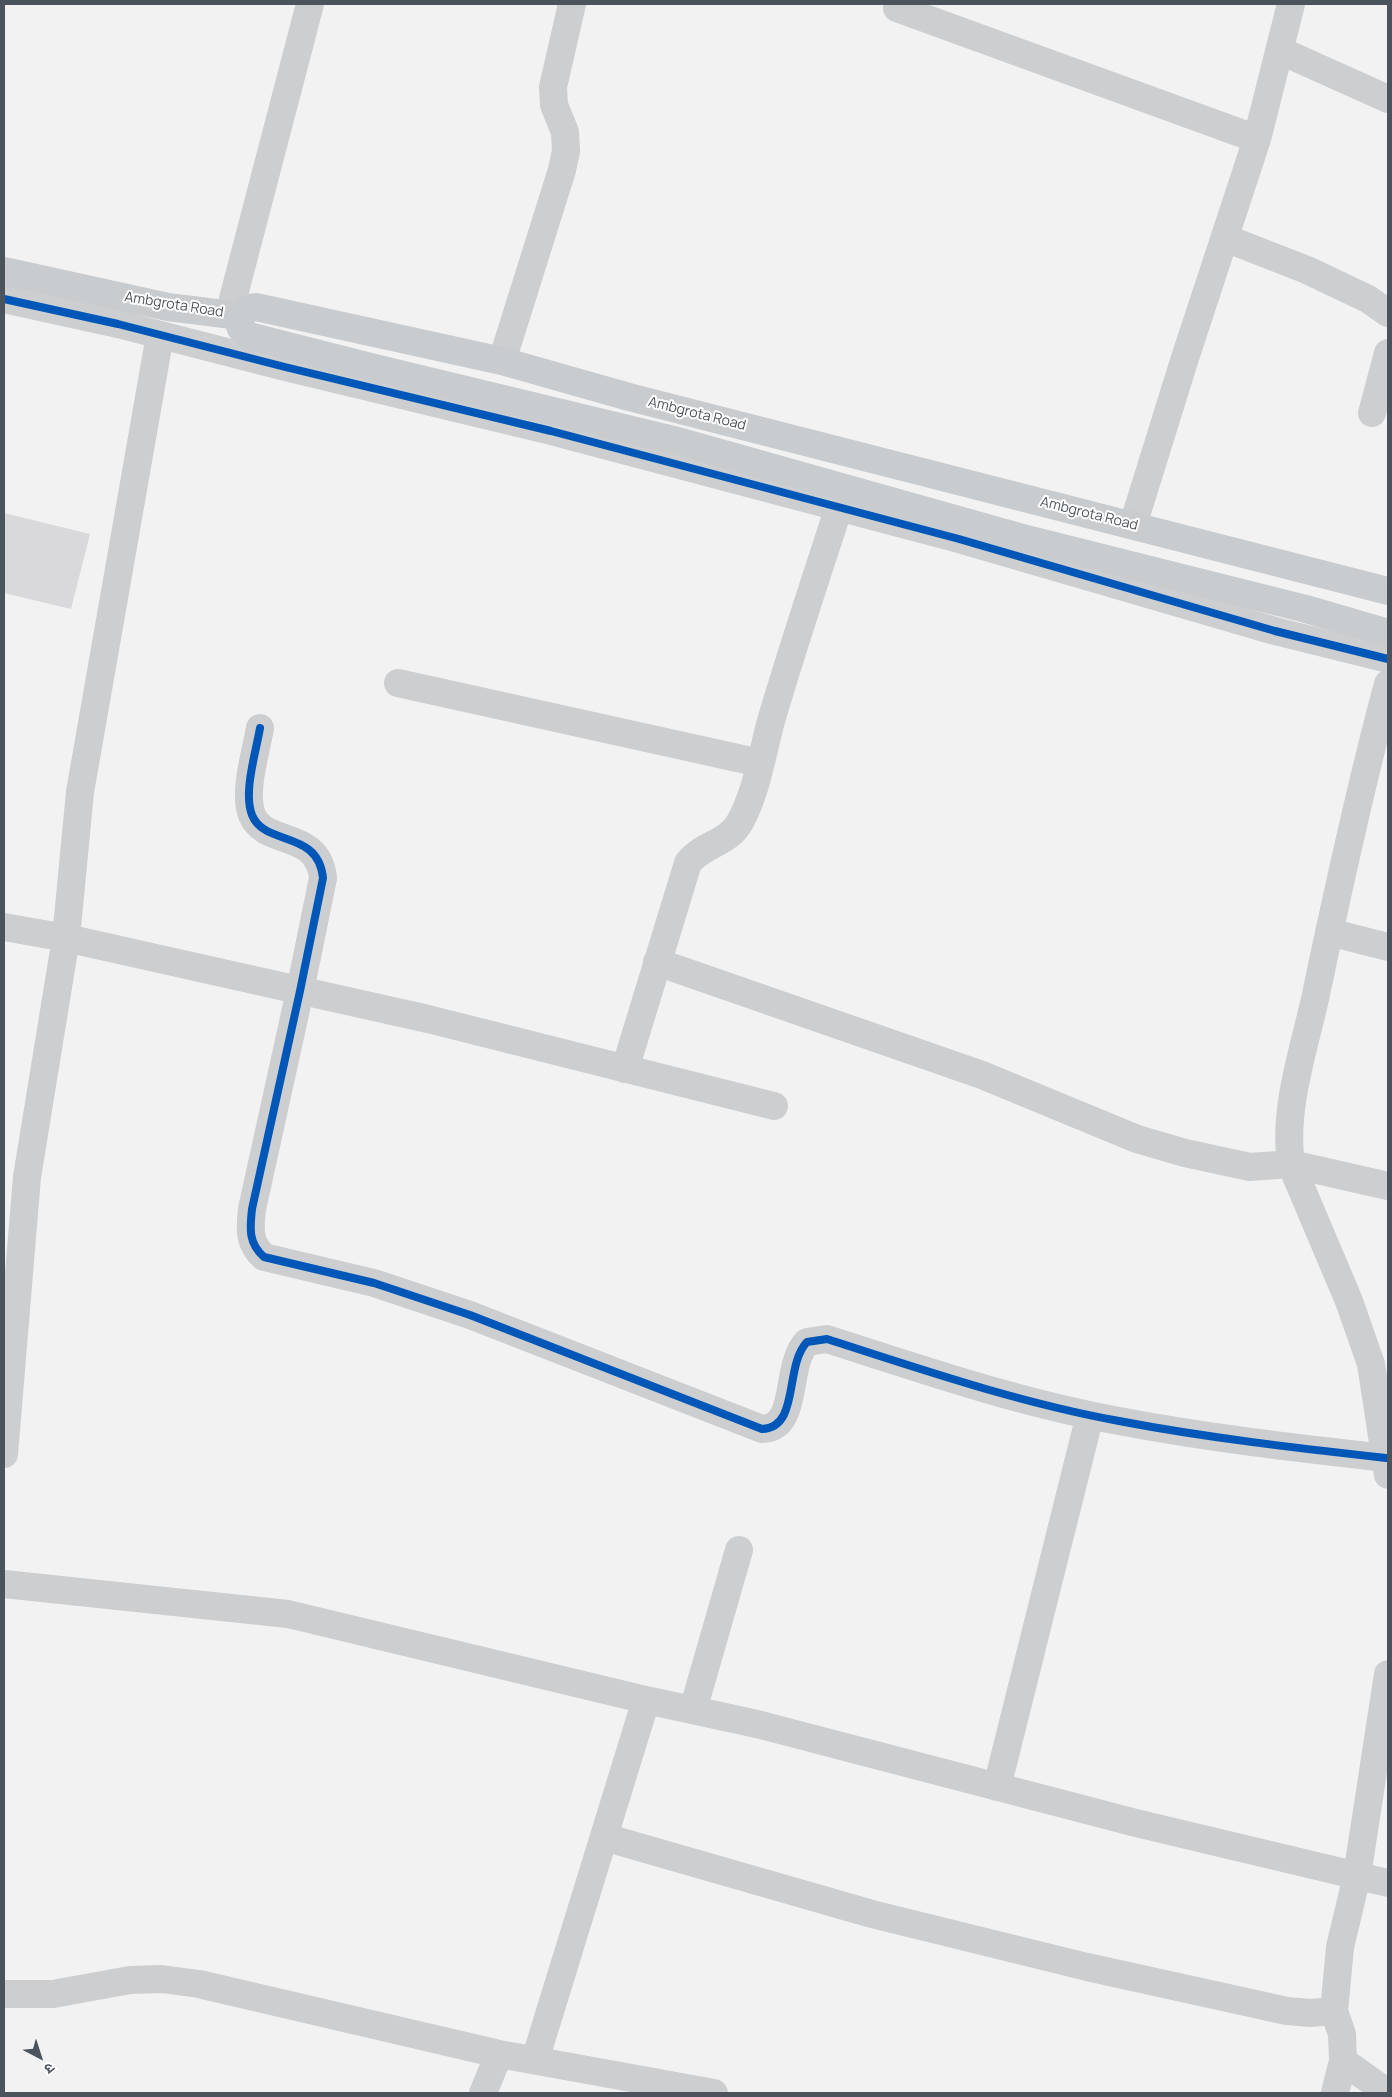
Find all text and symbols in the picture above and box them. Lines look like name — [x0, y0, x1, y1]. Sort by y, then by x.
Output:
street label: Ambgrota Road — [123, 289, 225, 321]
street label: Ambgrota Road — [647, 394, 747, 434]
street label: Ambgrota Road — [1039, 494, 1139, 534]
north arrow — [15, 2032, 65, 2082]
text: उ — [41, 2059, 59, 2079]

